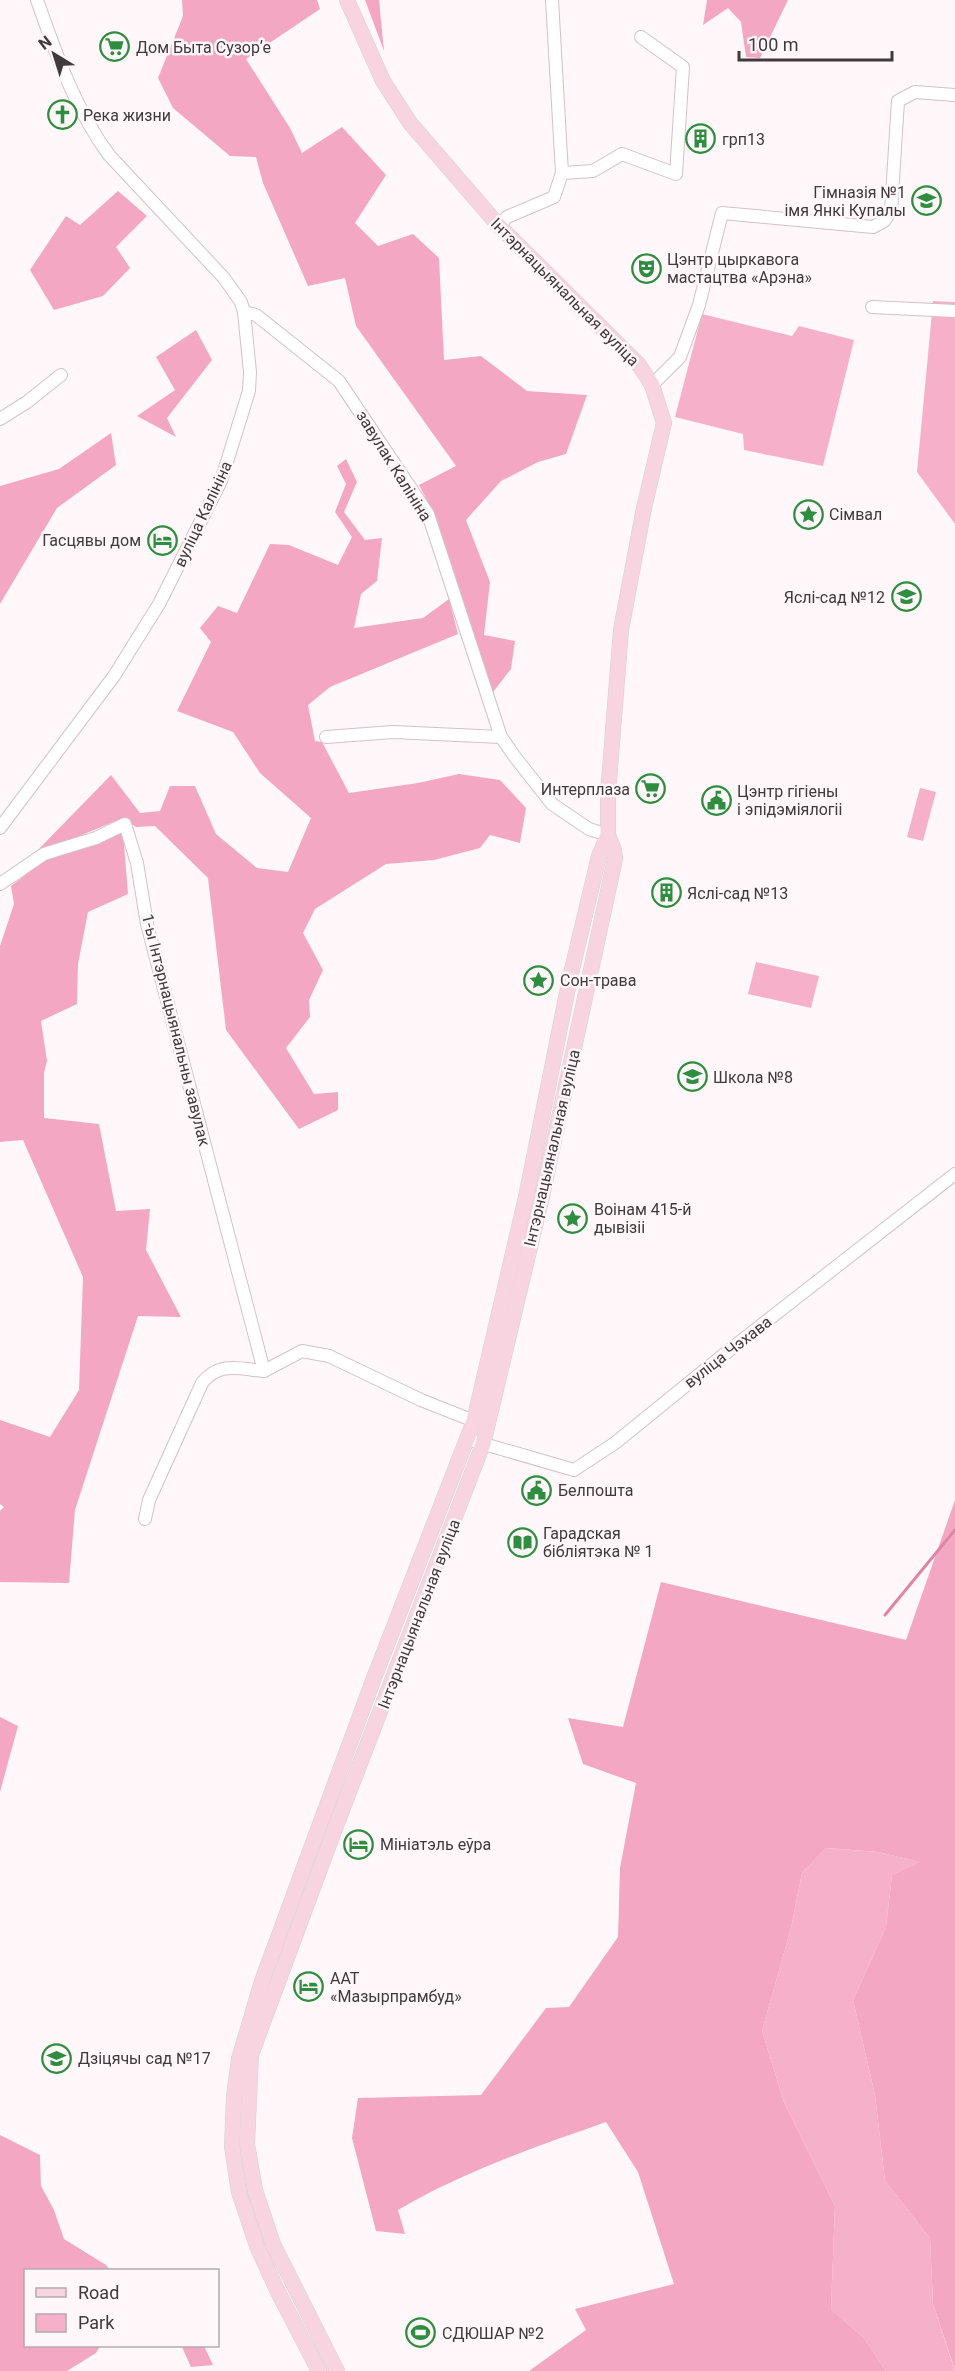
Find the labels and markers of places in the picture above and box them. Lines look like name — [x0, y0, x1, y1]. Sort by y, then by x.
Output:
supermarket icon: Дом Быта Сузорʼе — [99, 31, 131, 63]
place label: Дом Быта Сузорʼе — [136, 38, 271, 57]
church icon: Река жизни — [46, 99, 78, 131]
place label: Река жизни — [83, 106, 171, 125]
building icon: грп13 — [685, 123, 717, 155]
place label: грп13 — [722, 130, 765, 149]
place label: Гімназія №1 імя Янкі Купалы — [784, 183, 906, 220]
school or university icon: Гімназія №1 імя Янкі Купалы — [911, 185, 943, 217]
place label: Цэнтр цыркавога мастацтва «Арэна» — [667, 250, 812, 287]
theatre icon: Цэнтр цыркавога мастацтва «Арэна» — [630, 252, 662, 284]
place icon: Сімвал — [792, 498, 824, 530]
place label: Сімвал — [829, 505, 882, 524]
hotel icon: Гасцявы дом — [146, 524, 178, 556]
place label: Гасцявы дом — [42, 531, 141, 550]
school or university icon: Яслі-сад №12 — [890, 581, 922, 613]
place label: Яслі-сад №12 — [784, 588, 885, 607]
supermarket icon: Интерплаза — [635, 773, 667, 805]
place label: Интерплаза — [541, 780, 630, 799]
place label: Цэнтр гігіены і эпідэміялогіі — [737, 782, 842, 819]
public building icon: Цэнтр гігіены і эпідэміялогіі — [700, 784, 732, 816]
building icon: Яслі-сад №13 — [650, 877, 682, 909]
place label: Яслі-сад №13 — [687, 884, 788, 903]
place icon: Сон-трава — [523, 964, 555, 996]
place label: Сон-трава — [560, 971, 636, 990]
school or university icon: Школа №8 — [676, 1061, 708, 1093]
place label: Школа №8 — [713, 1068, 793, 1087]
place label: Воінам 415-й дывізіі — [594, 1200, 691, 1237]
place icon: Воінам 415-й дывізіі — [557, 1202, 589, 1234]
public building icon: Белпошта — [521, 1474, 553, 1506]
place label: Белпошта — [558, 1481, 633, 1500]
place label: Гарадская бібліятэка № 1 — [543, 1524, 654, 1561]
library icon: Гарадская бібліятэка № 1 — [506, 1526, 538, 1558]
hotel icon: Мініатэль еўра — [343, 1828, 375, 1860]
place label: Мініатэль еўра — [380, 1835, 491, 1854]
place label: ААТ «Мазырпрамбуд» — [330, 1969, 462, 2006]
hotel icon: ААТ «Мазырпрамбуд» — [293, 1971, 325, 2003]
school or university icon: Дзіцячы сад №17 — [41, 2042, 73, 2074]
place label: Дзіцячы сад №17 — [78, 2049, 211, 2068]
sports icon: СДЮШАР №2 — [405, 2317, 437, 2349]
place label: СДЮШАР №2 — [442, 2324, 544, 2343]

